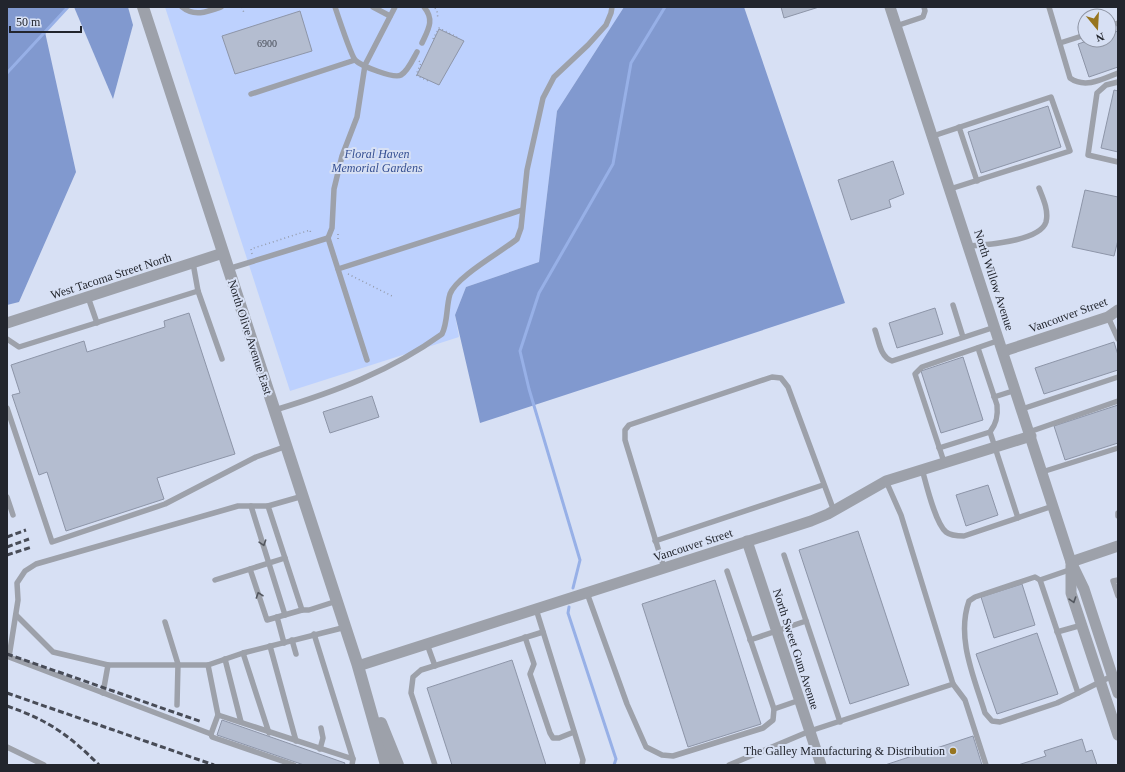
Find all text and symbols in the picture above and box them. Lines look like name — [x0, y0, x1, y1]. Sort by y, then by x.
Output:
scale bar — [10, 8, 81, 34]
north arrow — [1077, 8, 1117, 48]
text: 50 m — [16, 15, 41, 29]
text: N — [1094, 31, 1106, 44]
house number: 6900 — [257, 38, 277, 49]
park label: Floral Haven Memorial Gardens — [330, 147, 423, 175]
street label: North Willow Avenue — [971, 228, 1017, 332]
street label: West Tacoma Street North — [49, 250, 173, 302]
street label: North Olive Avenue East — [225, 278, 275, 397]
street label: Vancouver Street — [1027, 294, 1110, 336]
street label: Vancouver Street — [652, 525, 735, 564]
one-way arrow — [258, 540, 267, 547]
street label: North Sweet Gum Avenue — [770, 587, 822, 711]
one-way arrow — [255, 591, 263, 598]
one-way arrow — [1069, 597, 1077, 604]
place label: The Galley Manufacturing & Distribution — [744, 744, 945, 758]
marker: The Galley Manufacturing & Distribution — [948, 746, 958, 756]

